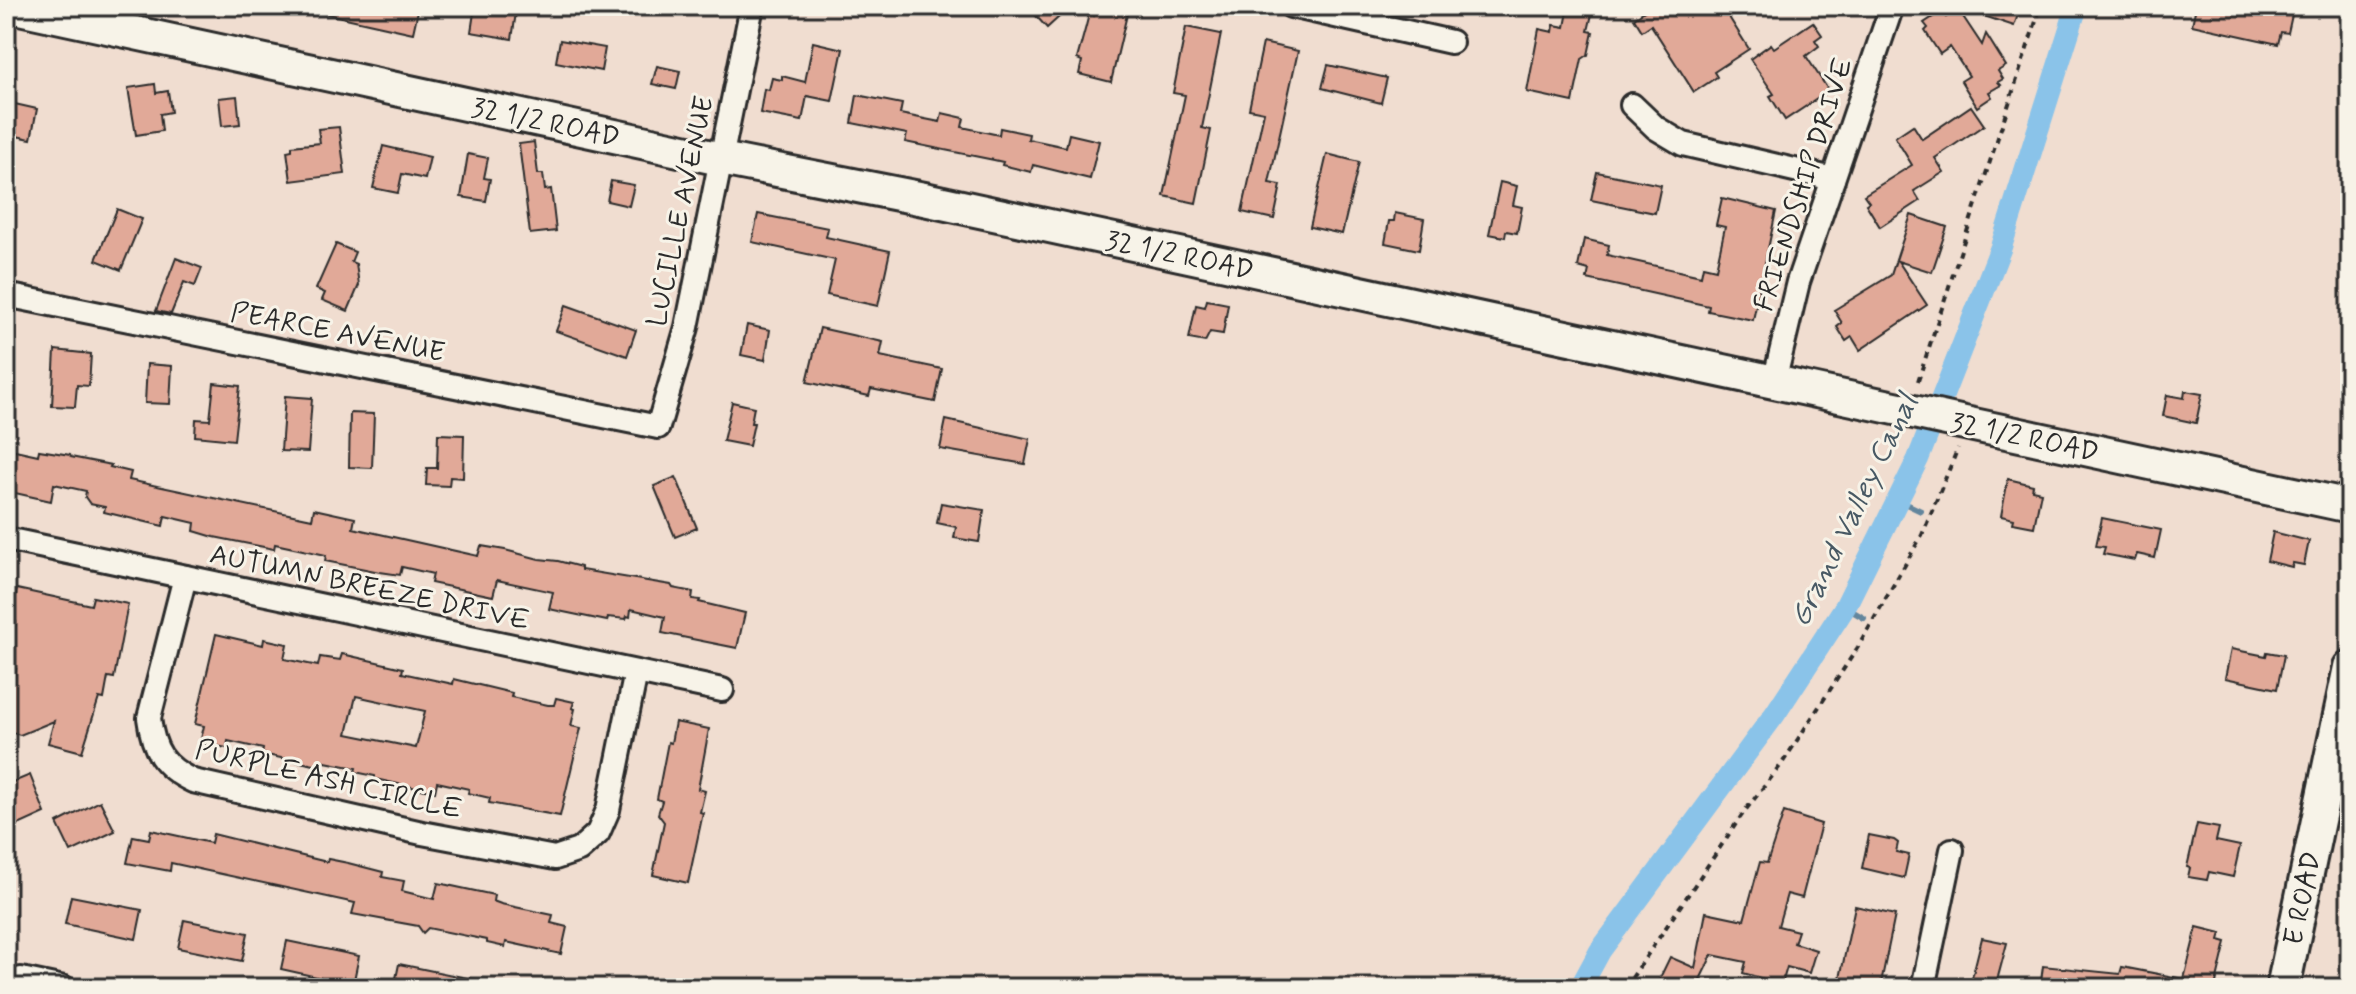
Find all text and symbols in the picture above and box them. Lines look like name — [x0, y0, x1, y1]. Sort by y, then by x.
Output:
street label: FRIENDSHIP DRIVE — [1746, 53, 1863, 316]
street label: 32 1/2 ROAD — [468, 90, 623, 157]
street label: LUCILLE AVENUE — [639, 93, 724, 330]
street label: 32 1/2 ROAD — [1102, 223, 1257, 290]
street label: PEARCE AVENUE — [227, 295, 448, 372]
water label: Grand Valley Canal — [1781, 386, 1929, 633]
street label: 32 1/2 ROAD — [1947, 405, 2102, 472]
street label: AUTUMN BREEZE DRIVE — [206, 536, 533, 640]
street label: PURPLE ASH CIRCLE — [192, 732, 465, 829]
street label: E ROAD — [2275, 848, 2331, 949]

